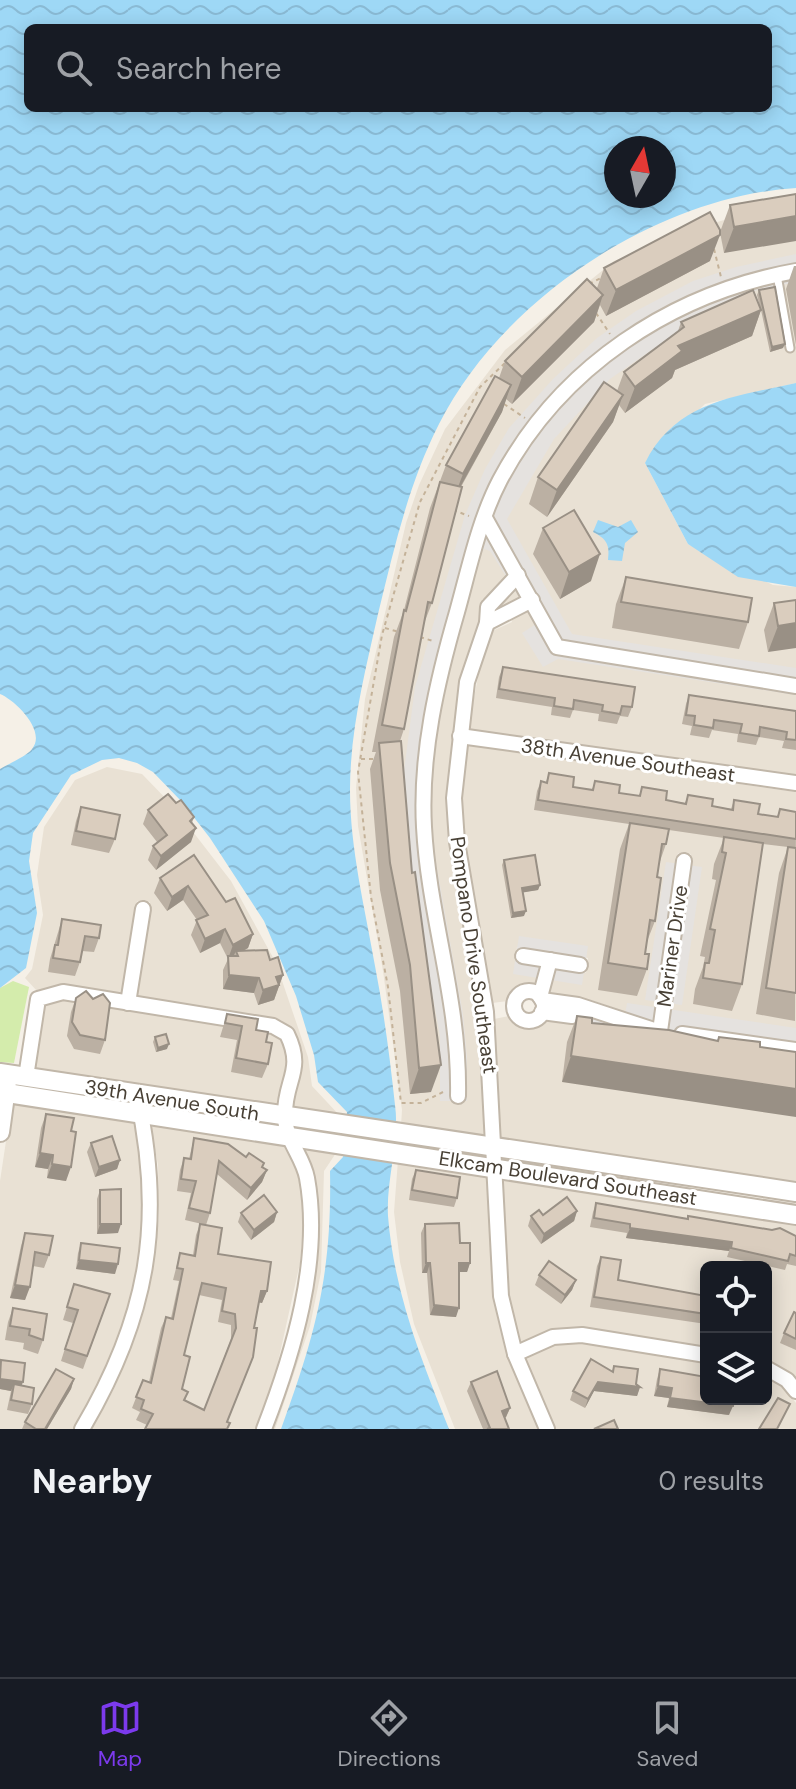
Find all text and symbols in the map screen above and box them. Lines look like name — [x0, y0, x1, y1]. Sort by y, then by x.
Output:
search box — [24, 24, 772, 112]
icon: search — [52, 46, 96, 90]
text: Search here — [116, 49, 282, 88]
north arrow — [604, 136, 676, 208]
street label: 38th Avenue Southeast — [519, 732, 737, 788]
street label: Pompano Drive Southeast — [444, 835, 504, 1075]
street label: Mariner Drive — [651, 883, 693, 1009]
street label: 39th Avenue South — [83, 1073, 261, 1127]
street label: Elkcam Boulevard Southeast — [437, 1145, 699, 1211]
map controls — [700, 1261, 772, 1405]
button: locate — [700, 1261, 772, 1333]
button: layers — [700, 1333, 772, 1405]
text: Nearby — [32, 1459, 152, 1504]
text: 0 results — [658, 1464, 764, 1498]
tab: Map — [98, 1696, 142, 1773]
tab: Directions — [338, 1696, 441, 1773]
tab: Saved — [637, 1696, 698, 1773]

